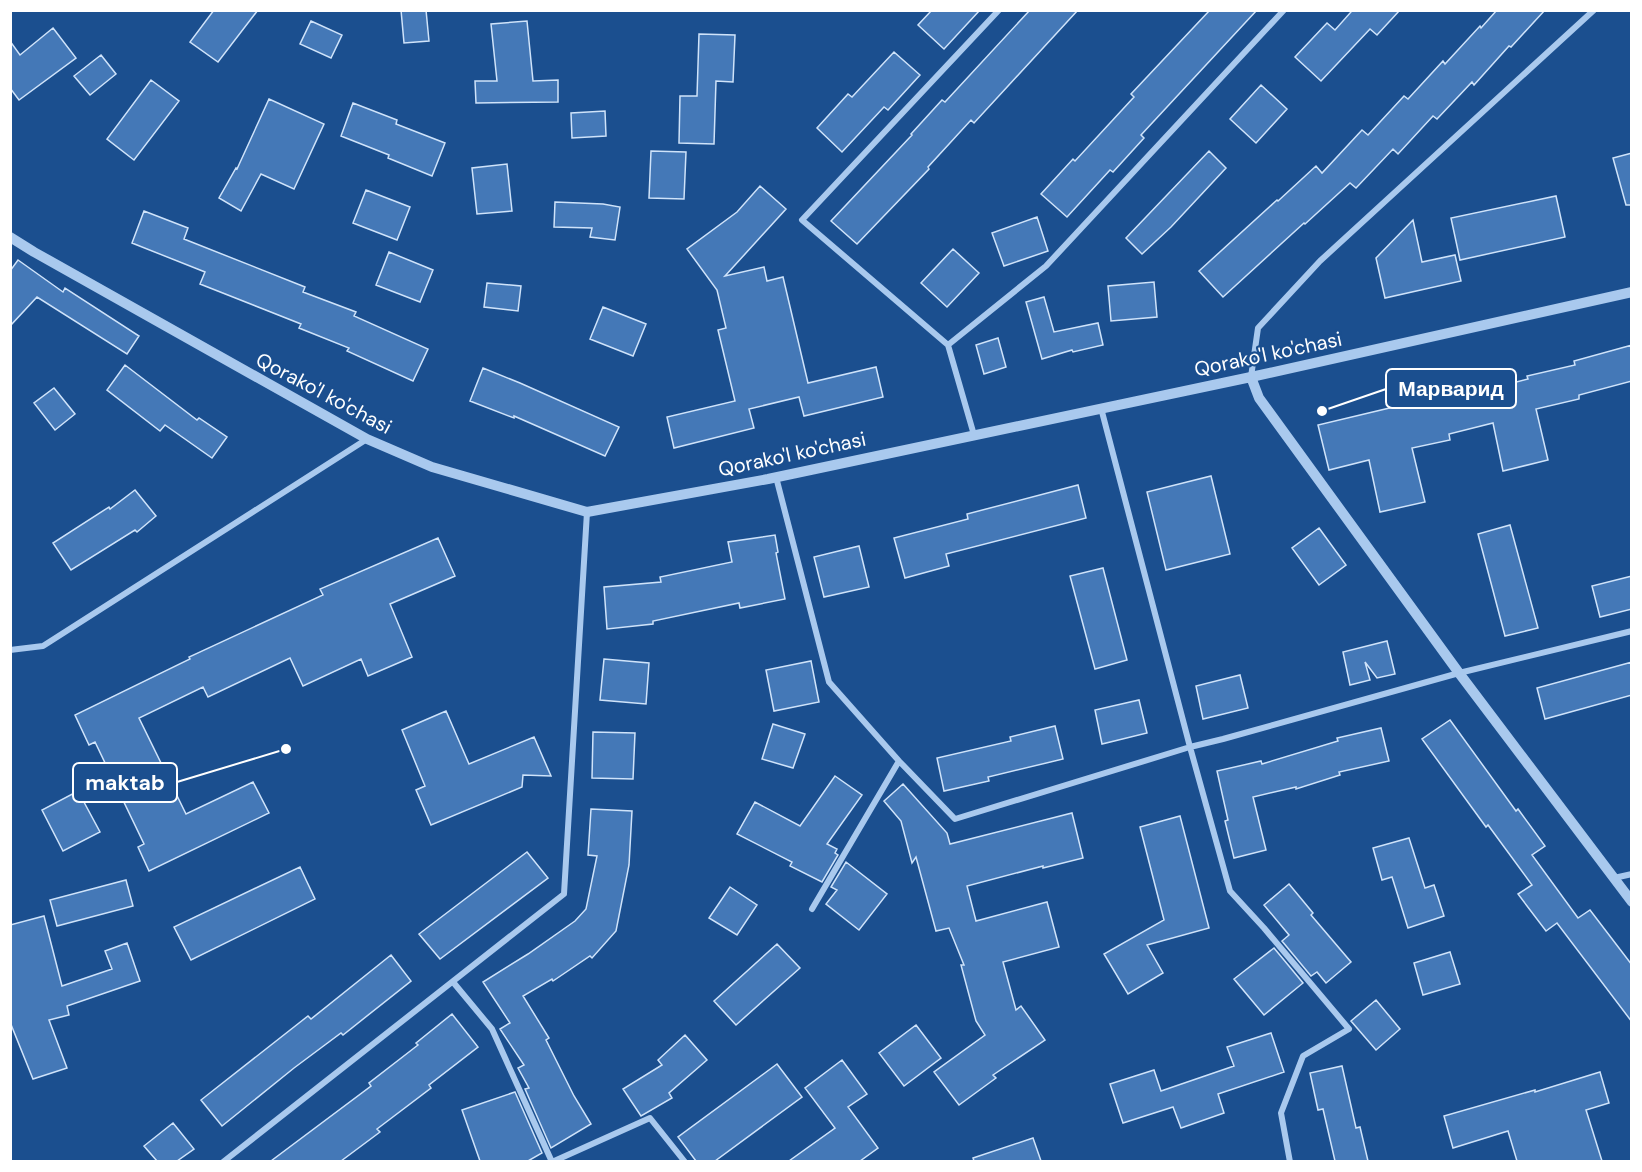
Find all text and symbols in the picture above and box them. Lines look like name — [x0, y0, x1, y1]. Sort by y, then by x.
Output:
street label: Qorako'l ko'chasi — [1192, 326, 1344, 382]
street label: Qorako'l ko'chasi — [252, 346, 396, 440]
callout: Марварид — [1386, 369, 1516, 408]
text: Марварид — [1398, 375, 1504, 403]
street label: Qorako'l ko'chasi — [716, 426, 868, 482]
callout: maktab — [73, 763, 177, 802]
text: maktab — [85, 769, 165, 797]

